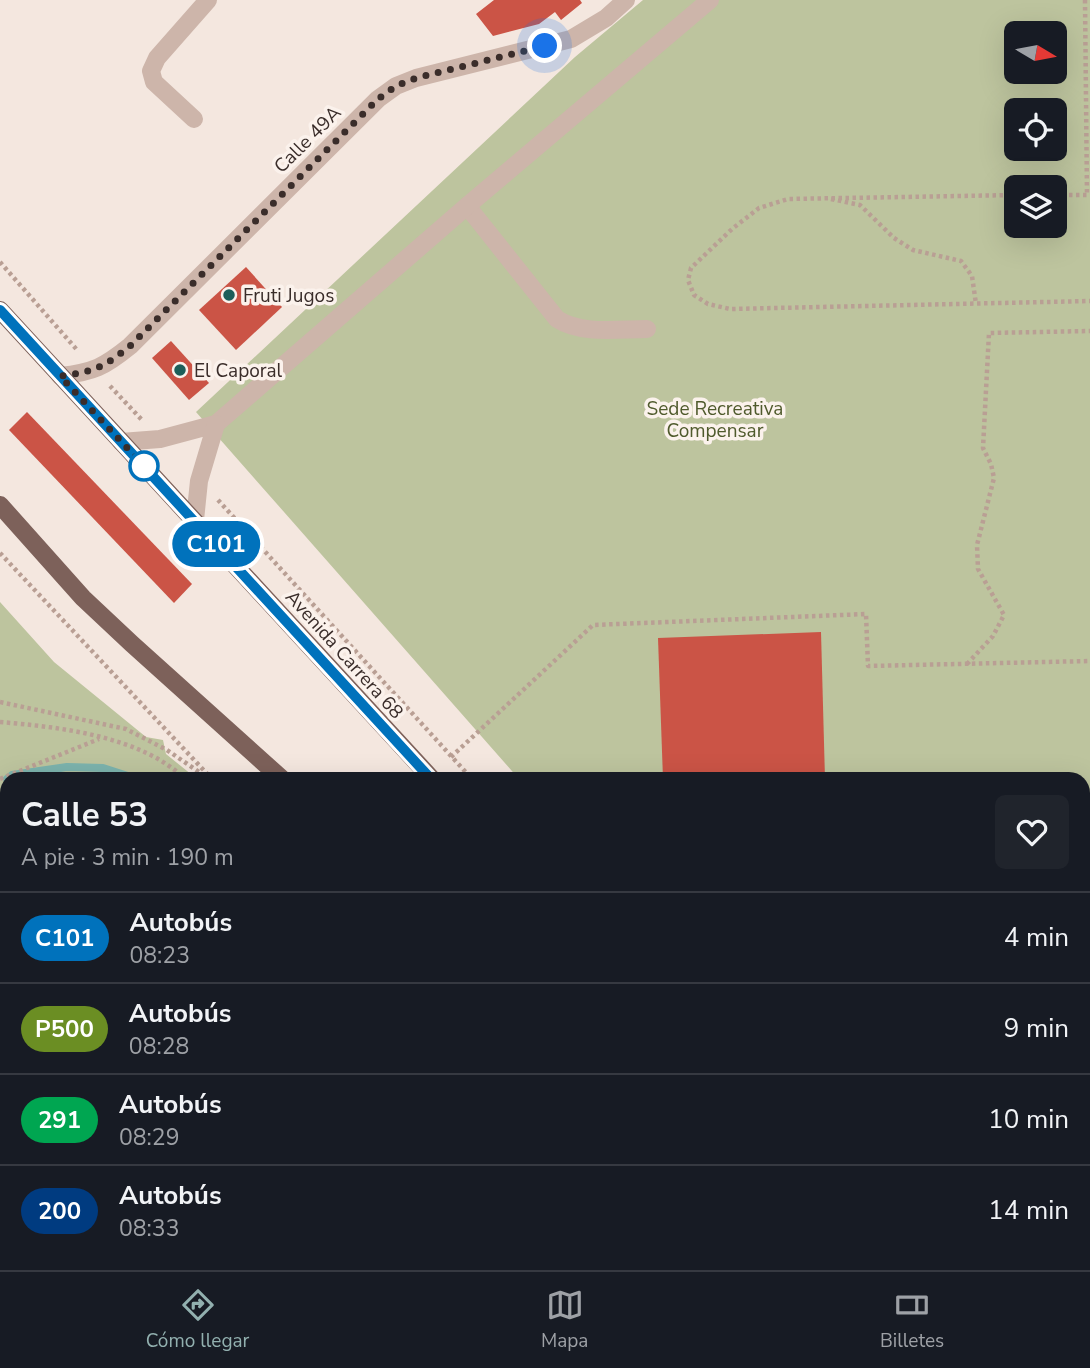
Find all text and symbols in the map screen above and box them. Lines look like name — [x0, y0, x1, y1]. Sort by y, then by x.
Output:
north arrow — [1004, 21, 1068, 84]
map controls — [1004, 21, 1067, 238]
your location — [527, 28, 562, 63]
button: locate — [1004, 98, 1067, 161]
street label: Calle 49A — [268, 100, 347, 179]
button: layers — [1004, 175, 1067, 238]
place label: Fruti Jugos — [243, 283, 334, 309]
marker: Fruti Jugos — [221, 287, 237, 303]
place label: El Caporal — [194, 358, 283, 384]
marker: El Caporal — [172, 362, 188, 378]
park label: Sede Recreativa Compensar — [647, 396, 783, 444]
unlabelled marker — [129, 451, 159, 481]
line badge: C101 — [167, 521, 265, 567]
text: C101 — [186, 528, 246, 560]
street label: Avenida Carrera 68 — [279, 585, 409, 725]
text: Calle 53 — [21, 793, 148, 838]
button: heart — [995, 795, 1069, 869]
text: A pie · 3 min · 190 m — [21, 842, 234, 873]
text: Autobús — [130, 905, 232, 940]
text: 4 min — [1004, 920, 1069, 955]
text: C101 — [35, 922, 95, 954]
text: 08:23 — [130, 940, 190, 971]
text: Autobús — [129, 996, 231, 1031]
text: 9 min — [1004, 1011, 1069, 1046]
text: P500 — [35, 1013, 94, 1045]
text: 08:28 — [129, 1031, 189, 1062]
text: Autobús — [119, 1087, 222, 1122]
text: 10 min — [988, 1102, 1069, 1137]
text: 291 — [38, 1104, 81, 1136]
text: 08:29 — [119, 1122, 179, 1153]
text: Autobús — [119, 1178, 222, 1213]
text: 14 min — [988, 1193, 1069, 1228]
text: 200 — [38, 1195, 81, 1227]
text: 08:33 — [119, 1213, 179, 1244]
tab: Cómo llegar — [146, 1286, 249, 1354]
tab: Mapa — [541, 1286, 588, 1354]
tab: Billetes — [880, 1286, 944, 1354]

